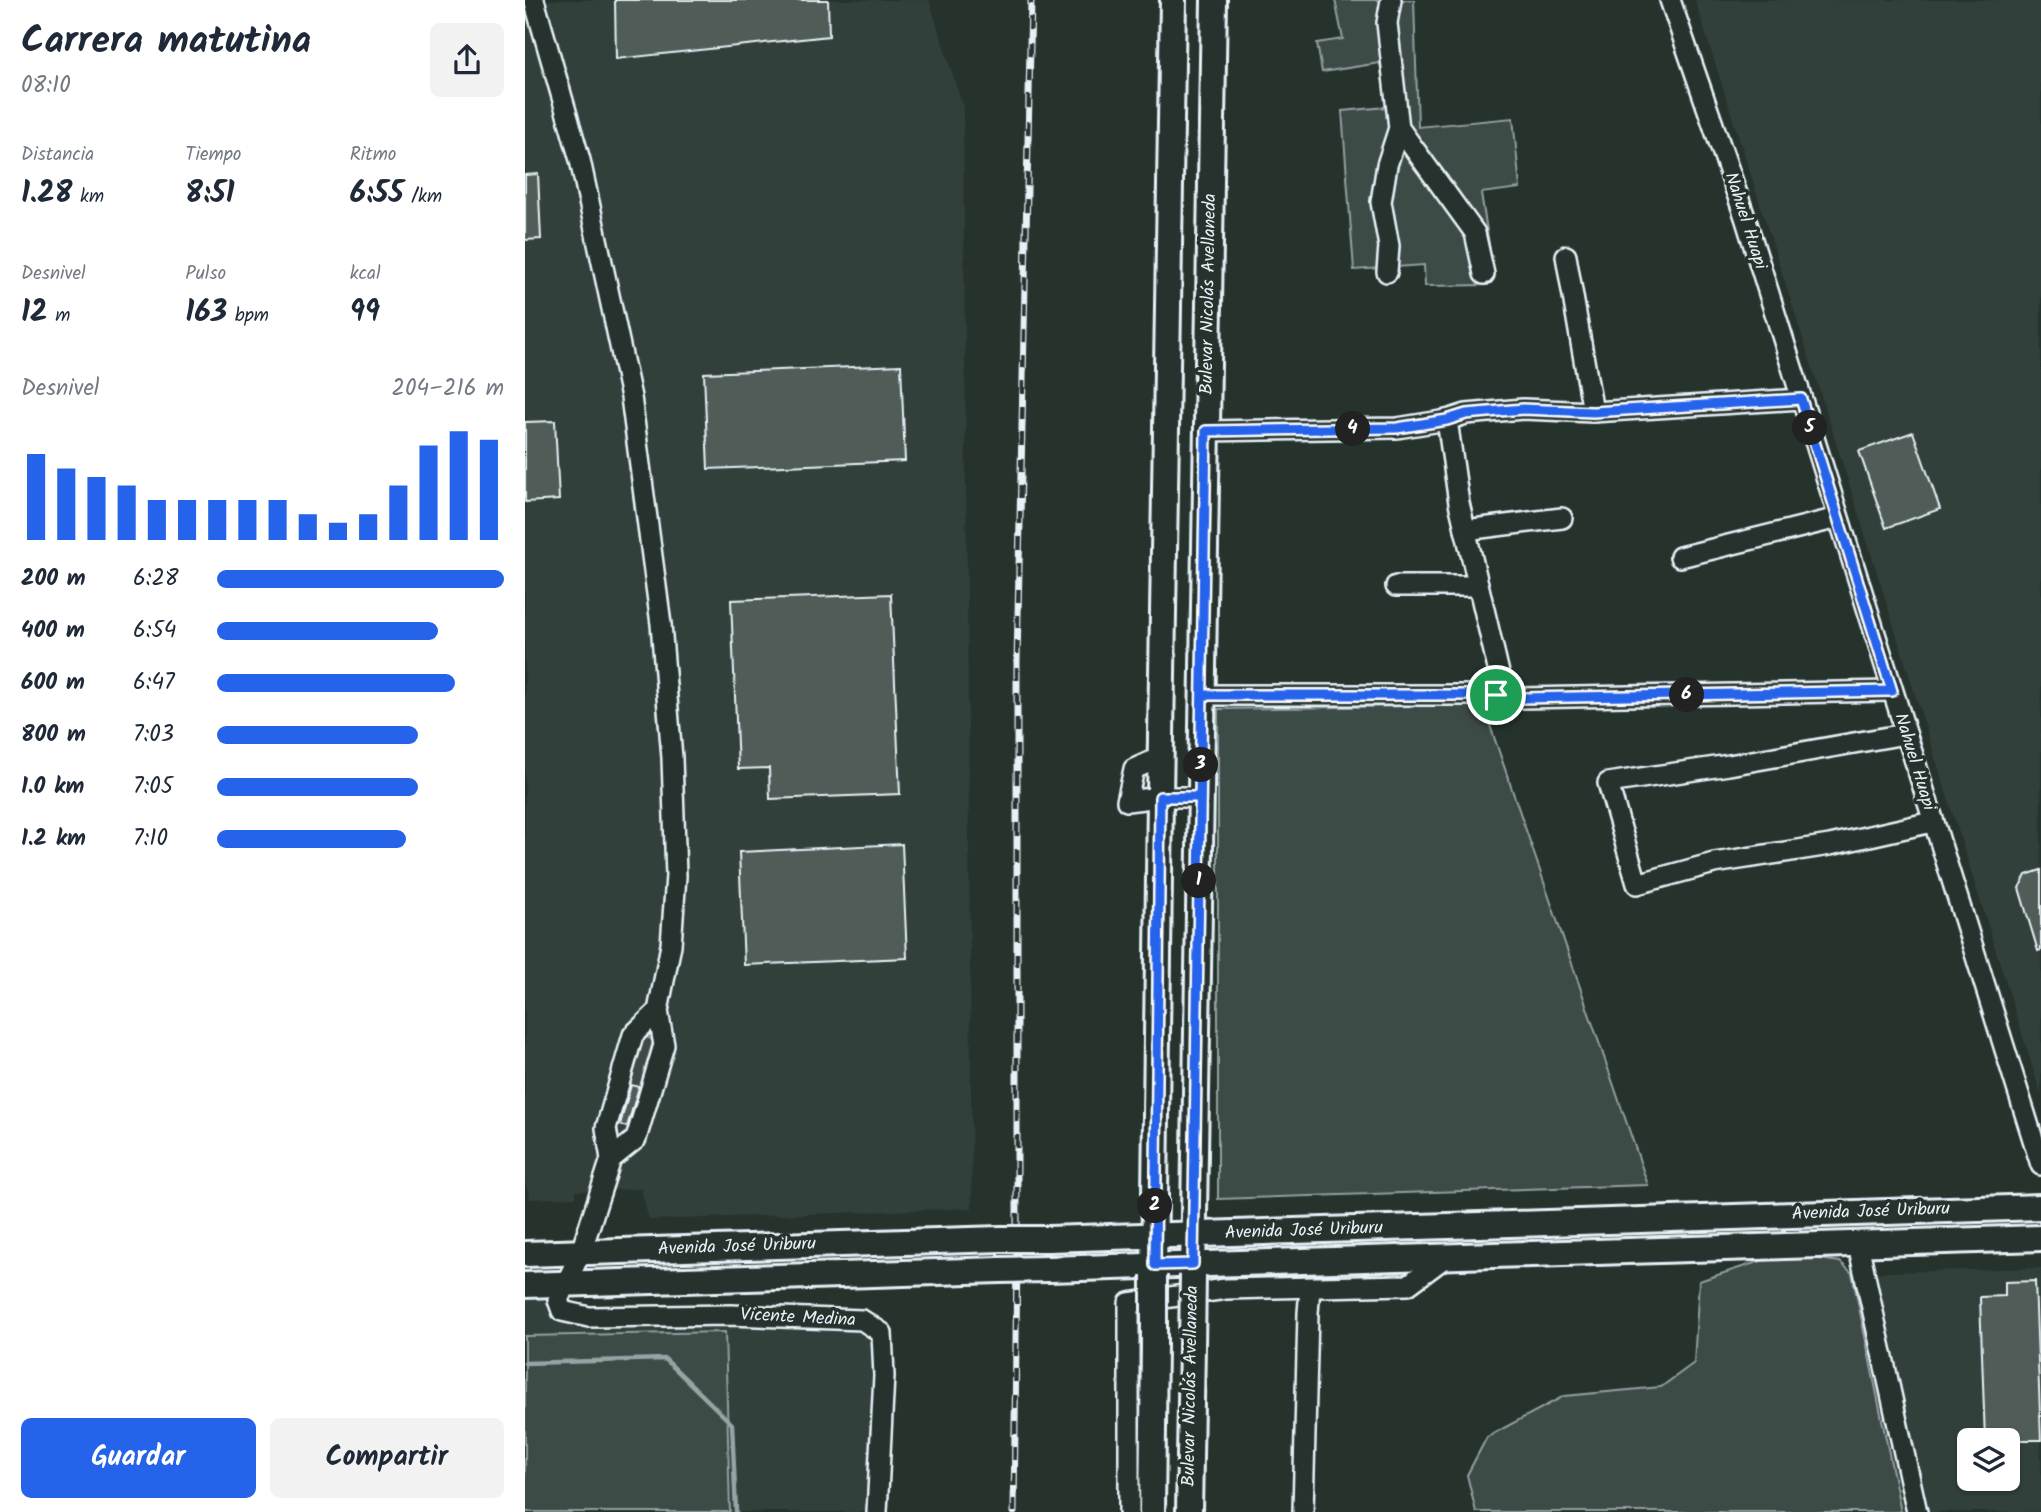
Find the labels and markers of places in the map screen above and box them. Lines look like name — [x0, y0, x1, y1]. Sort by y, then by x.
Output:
pin: 5 — [1793, 410, 1827, 446]
pin: 4 — [1335, 412, 1371, 446]
pin — [1466, 665, 1526, 725]
pin: 6 — [1669, 678, 1705, 712]
pin: 3 — [1183, 748, 1219, 782]
pin: 1 — [1181, 864, 1217, 898]
pin: 2 — [1137, 1188, 1173, 1224]

